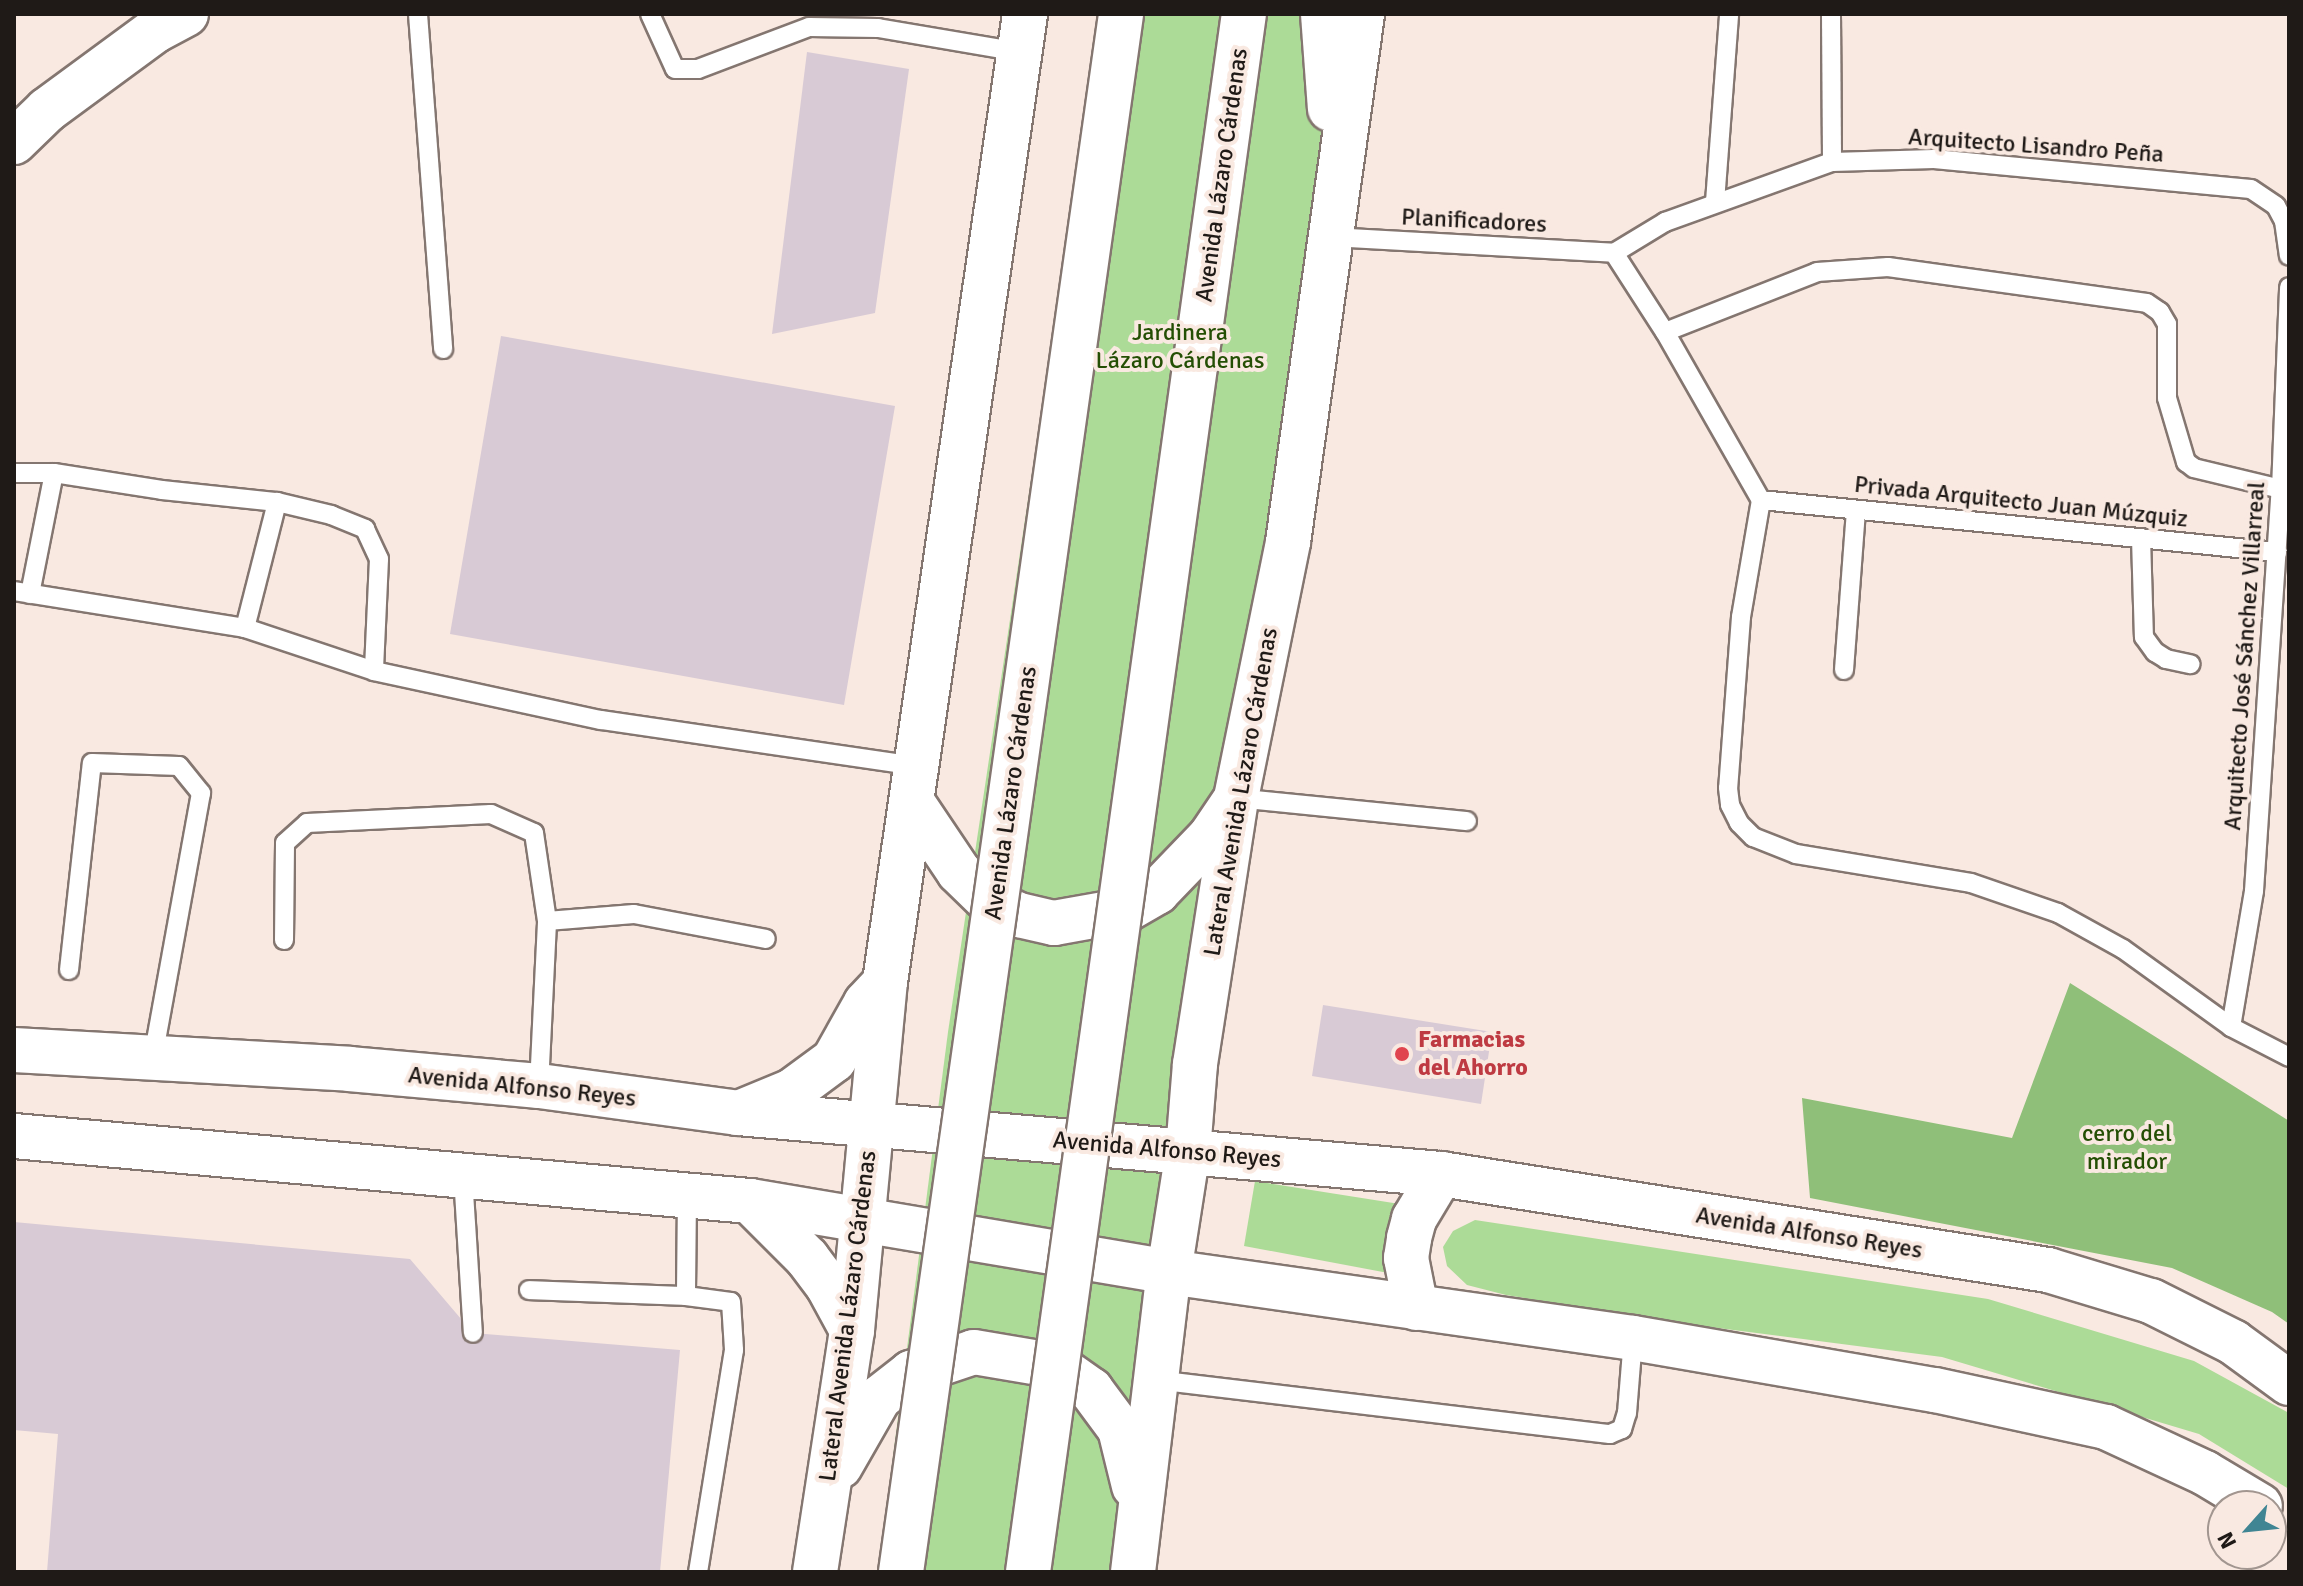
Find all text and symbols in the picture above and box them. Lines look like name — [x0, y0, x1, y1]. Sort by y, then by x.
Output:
street label: Avenida Lázaro Cárdenas — [1190, 46, 1254, 304]
street label: Arquitecto Lisandro Peña — [1907, 123, 2165, 169]
street label: Planificadores — [1400, 203, 1548, 239]
park label: Jardinera Lázaro Cárdenas — [1095, 319, 1265, 375]
street label: Privada Arquitecto Juan Múzquiz — [1853, 470, 2189, 534]
street label: Arquitecto José Sánchez Villarreal — [2218, 481, 2272, 831]
street label: Lateral Avenida Lázaro Cárdenas — [1198, 625, 1284, 959]
street label: Avenida Lázaro Cárdenas — [979, 664, 1043, 922]
place label: Farmacias del Ahorro — [1418, 1026, 1528, 1082]
marker: Farmacias del Ahorro — [1393, 1045, 1411, 1063]
street label: Avenida Alfonso Reyes — [407, 1061, 637, 1113]
park label: cerro del mirador — [2082, 1120, 2172, 1176]
street label: Avenida Alfonso Reyes — [1052, 1126, 1282, 1174]
street label: Lateral Avenida Lázaro Cárdenas — [813, 1149, 883, 1483]
street label: Avenida Alfonso Reyes — [1694, 1201, 1924, 1265]
north arrow — [2207, 1490, 2287, 1570]
text: N — [2211, 1527, 2242, 1553]

